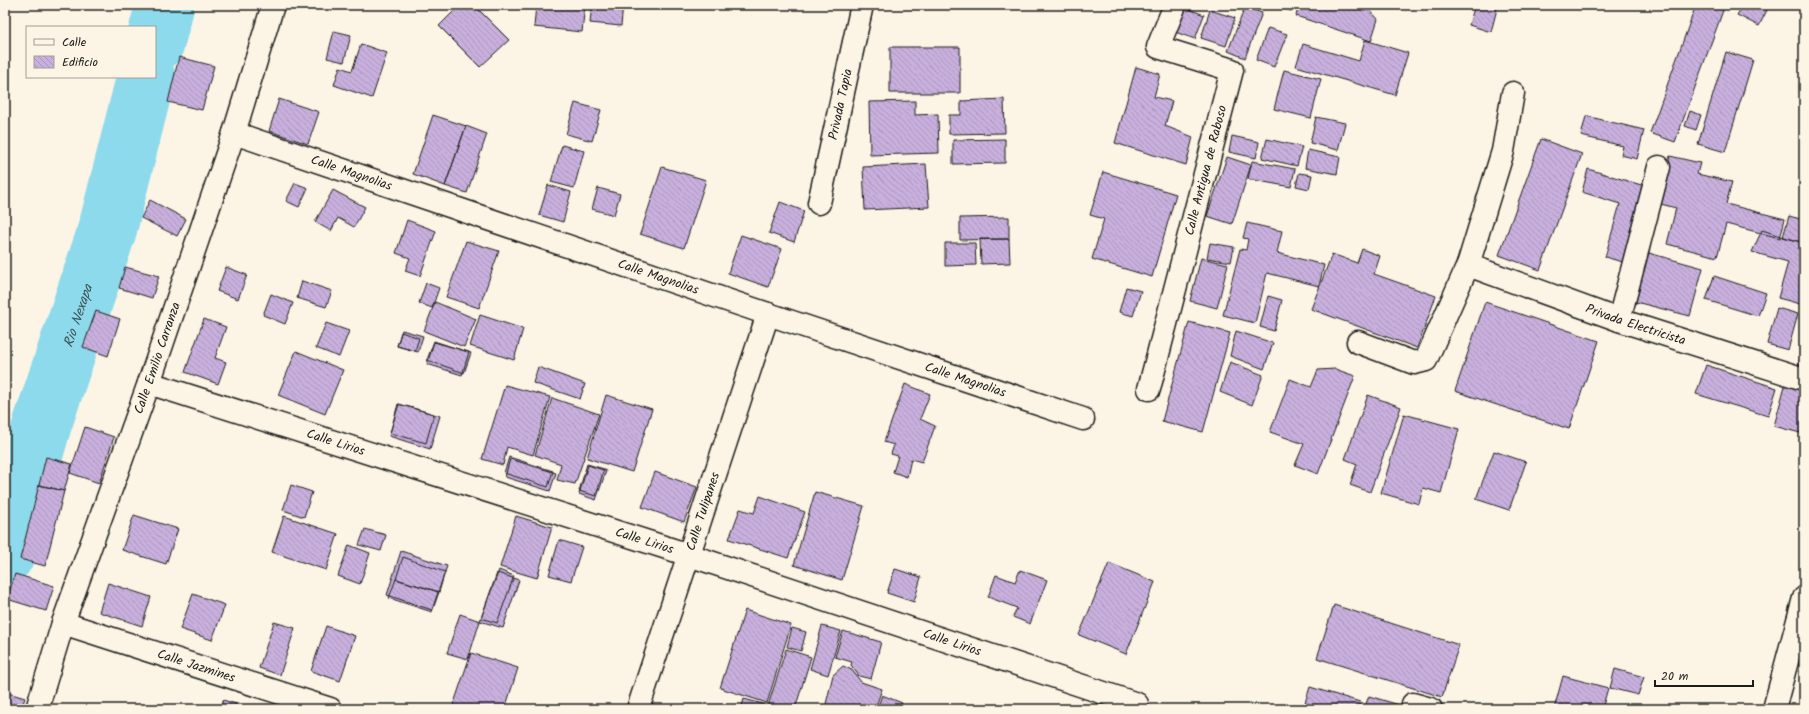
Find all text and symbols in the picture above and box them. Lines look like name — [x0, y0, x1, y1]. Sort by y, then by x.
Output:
legend — [26, 26, 156, 78]
text: Calle — [62, 33, 87, 52]
text: Edificio — [62, 53, 98, 72]
street label: Privada Tapia — [822, 67, 858, 142]
street label: Calle Antigua de Raboso — [1179, 103, 1233, 238]
street label: Calle Magnolias — [308, 149, 395, 196]
street label: Calle Magnolias — [615, 253, 702, 300]
water label: Rio Nexapa — [58, 280, 100, 350]
street label: Privada Electricista — [1583, 298, 1688, 351]
street label: Calle Emilio Carranza — [128, 299, 186, 417]
street label: Calle Magnolias — [922, 356, 1009, 403]
street label: Calle Lirios — [304, 423, 368, 462]
street label: Calle Tulipanes — [680, 469, 726, 553]
street label: Calle Lirios — [612, 522, 677, 560]
street label: Calle Lirios — [920, 623, 985, 662]
street label: Calle Jazmines — [154, 643, 239, 688]
scale bar — [1655, 662, 1753, 688]
text: 20 m — [1661, 667, 1689, 686]

